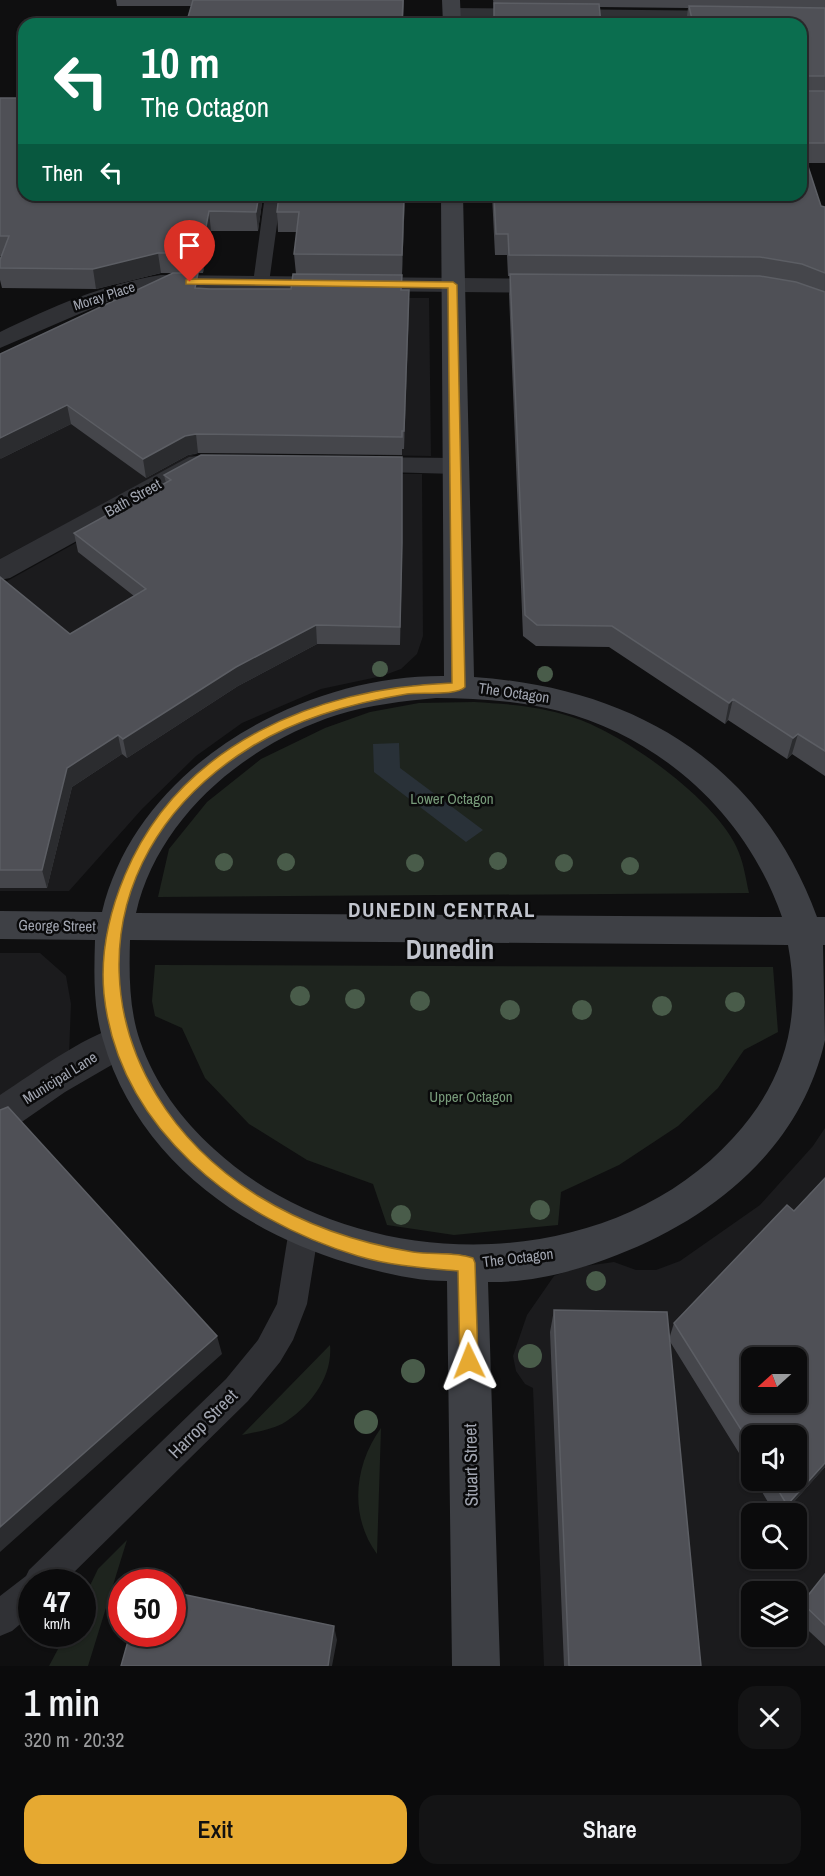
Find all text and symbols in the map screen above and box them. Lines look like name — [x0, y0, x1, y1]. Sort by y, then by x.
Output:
text: 10 m — [141, 35, 220, 91]
icon: left — [42, 42, 120, 120]
text: The Octagon — [141, 89, 269, 125]
icon: left — [95, 156, 128, 189]
text: Then — [42, 158, 83, 188]
pin — [164, 220, 215, 282]
icon: arrive — [173, 229, 206, 262]
street label: Moray Place — [71, 278, 137, 314]
street label: Bath Street — [101, 473, 165, 522]
street label: The Octagon — [477, 677, 551, 708]
park label: Lower Octagon — [410, 788, 494, 809]
district label: DUNEDIN CENTRAL — [348, 895, 536, 924]
street label: George Street — [18, 914, 96, 937]
district label: Dunedin — [406, 931, 494, 967]
street label: Municipal Lane — [19, 1046, 101, 1109]
park label: Upper Octagon — [429, 1086, 513, 1107]
street label: The Octagon — [481, 1243, 555, 1272]
position arrow — [437, 1329, 501, 1393]
north arrow — [741, 1347, 807, 1413]
map controls — [741, 1347, 807, 1647]
street label: Harrop Street — [162, 1383, 243, 1464]
street label: Stuart Street — [457, 1423, 484, 1507]
button: sound — [741, 1425, 807, 1491]
button: search — [741, 1503, 807, 1569]
speed limit sign: 50 — [108, 1569, 186, 1647]
text: 47 — [43, 1581, 71, 1621]
button: layers — [741, 1581, 807, 1647]
text: km/h — [44, 1613, 70, 1634]
text: 1 min — [24, 1679, 100, 1727]
button: close — [738, 1686, 801, 1749]
text: 320 m · 20:32 — [24, 1726, 124, 1753]
button: Exit — [24, 1795, 407, 1864]
button: Share — [419, 1795, 801, 1864]

